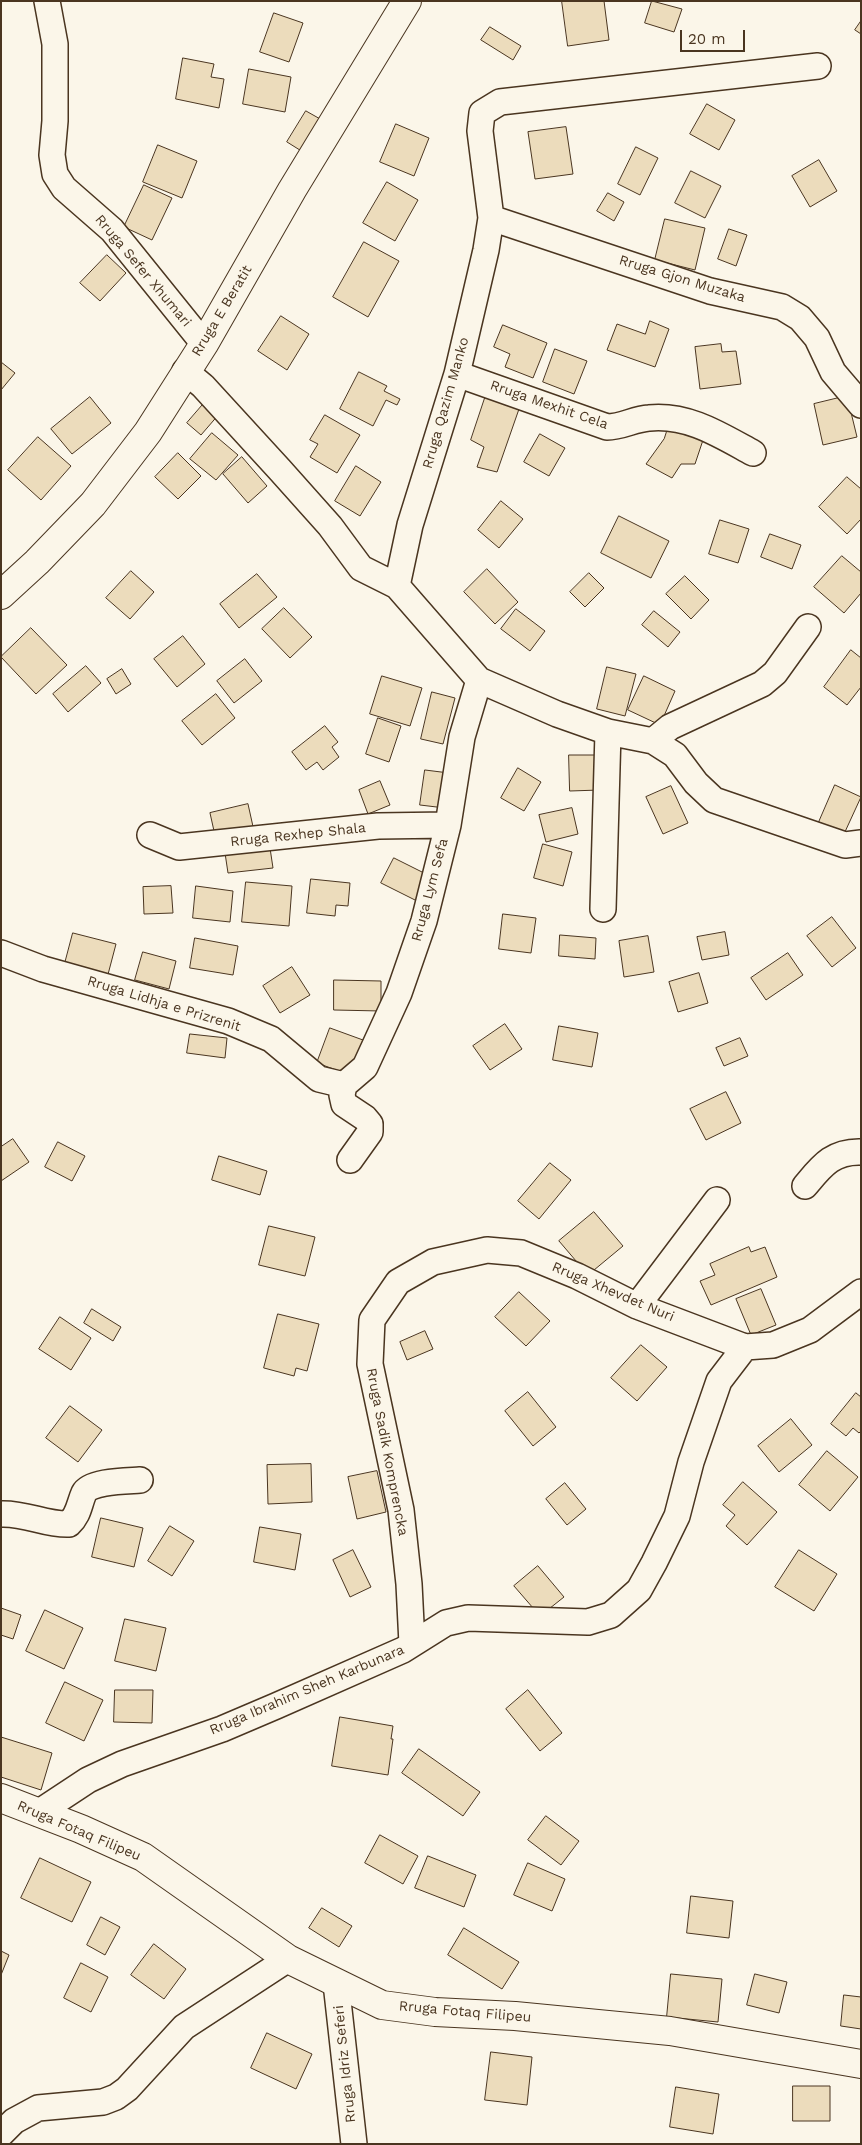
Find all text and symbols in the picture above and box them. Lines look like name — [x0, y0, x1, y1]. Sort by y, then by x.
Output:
scale bar — [682, 20, 747, 52]
text: 20 m — [688, 30, 726, 48]
street label: Rruga Sefer Xhumari — [91, 212, 195, 330]
street label: Rruga Gjon Muzaka — [617, 252, 747, 306]
street label: Rruga E Beratit — [188, 262, 256, 360]
street label: Rruga Qazim Manko — [419, 335, 473, 471]
street label: Rruga Mexhit Cela — [488, 377, 610, 433]
street label: Rruga Rexhep Shala — [229, 820, 367, 850]
street label: Rruga Lym Sefa — [408, 837, 452, 943]
street label: Rruga Lidhja e Prizrenit — [85, 973, 243, 1035]
street label: Rruga Xhevdet Nuri — [549, 1259, 677, 1325]
street label: Rruga Sadik Komprencka — [362, 1367, 412, 1537]
street label: Rruga Ibrahim Sheh Karbunara — [207, 1641, 407, 1739]
street label: Rruga Fotaq Filipeu — [15, 1797, 143, 1865]
street label: Rruga Fotaq Filipeu — [398, 1998, 532, 2026]
street label: Rruga Idriz Seferi — [330, 2004, 360, 2124]

